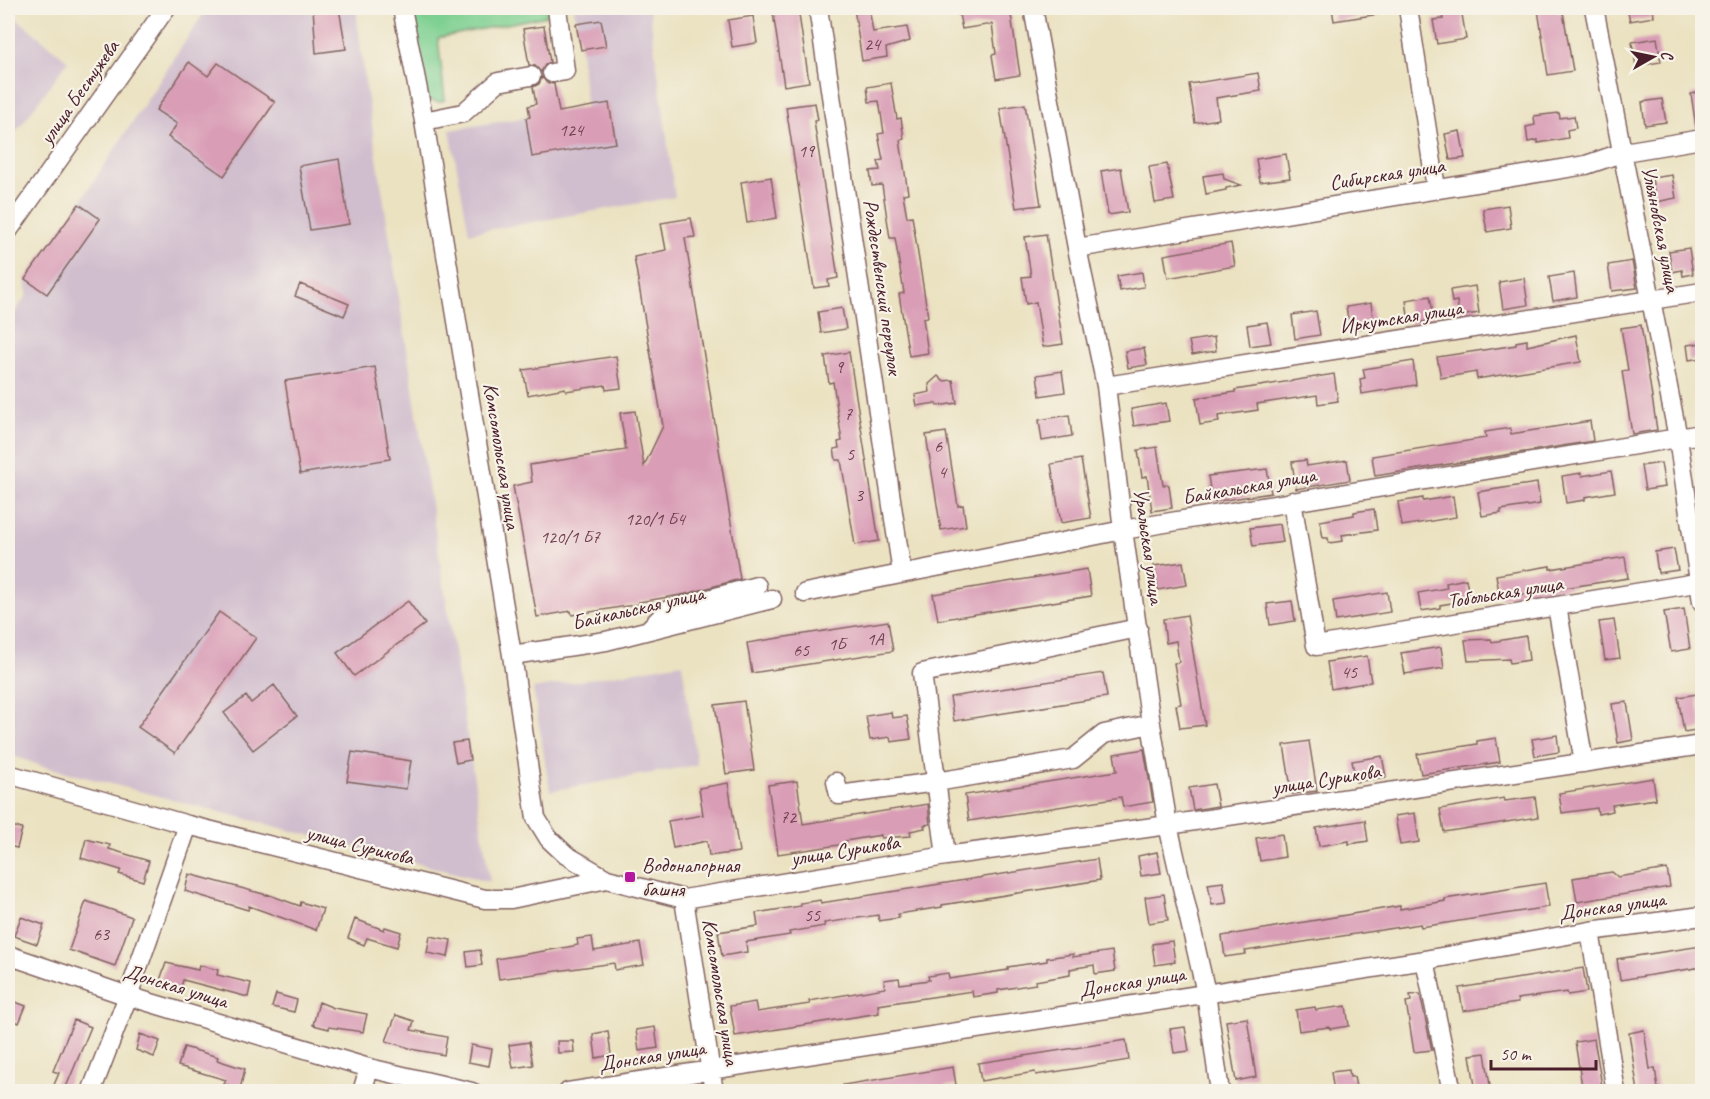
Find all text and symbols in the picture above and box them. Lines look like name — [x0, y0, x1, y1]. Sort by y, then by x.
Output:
north arrow — [1623, 27, 1683, 87]
street label: улица Бестужева — [32, 33, 126, 151]
house number: 24 — [864, 33, 882, 55]
text: С — [1656, 49, 1678, 62]
house number: 124 — [559, 119, 585, 141]
house number: 19 — [798, 140, 816, 162]
street label: Сибирская улица — [1328, 152, 1448, 196]
street label: Ульяновская улица — [1636, 163, 1686, 296]
street label: Рождественский переулок — [858, 198, 908, 378]
street label: Иркутская улица — [1338, 294, 1467, 340]
house number: 9 — [835, 356, 845, 378]
street label: Комсомольская улица — [478, 381, 527, 533]
house number: 7 — [844, 403, 853, 425]
house number: 6 — [934, 435, 943, 457]
house number: 5 — [846, 443, 855, 465]
house number: 4 — [938, 461, 948, 483]
street label: Байкальская улица — [1180, 461, 1320, 511]
house number: 3 — [855, 484, 865, 506]
street label: Уральская улица — [1128, 486, 1170, 608]
house number: 120/1 Б4 — [625, 508, 687, 530]
house number: 120/1 Б7 — [540, 526, 601, 548]
street label: Тобольская улица — [1445, 570, 1566, 614]
street label: Байкальская улица — [569, 580, 709, 636]
house number: 1А — [866, 628, 885, 650]
house number: 1Б — [828, 633, 848, 655]
house number: 65 — [793, 639, 810, 661]
house number: 45 — [1341, 661, 1358, 683]
street label: улица Сурикова — [1268, 757, 1384, 801]
house number: 72 — [780, 806, 798, 828]
street label: улица Сурикова — [302, 819, 418, 871]
street label: улица Сурикова — [787, 828, 903, 872]
place label: Водонапорная башня — [642, 852, 741, 902]
marker: Водонапорная башня — [623, 870, 637, 884]
street label: Донская улица — [1557, 885, 1669, 926]
house number: 55 — [804, 904, 821, 926]
street label: Комсомольская улица — [697, 917, 746, 1069]
house number: 63 — [93, 923, 111, 945]
street label: Донская улица — [121, 958, 233, 1015]
street label: Донская улица — [1077, 960, 1189, 1003]
scale bar — [1491, 1033, 1596, 1071]
street label: Донская улица — [597, 1034, 709, 1077]
text: 50 m — [1500, 1043, 1533, 1065]

